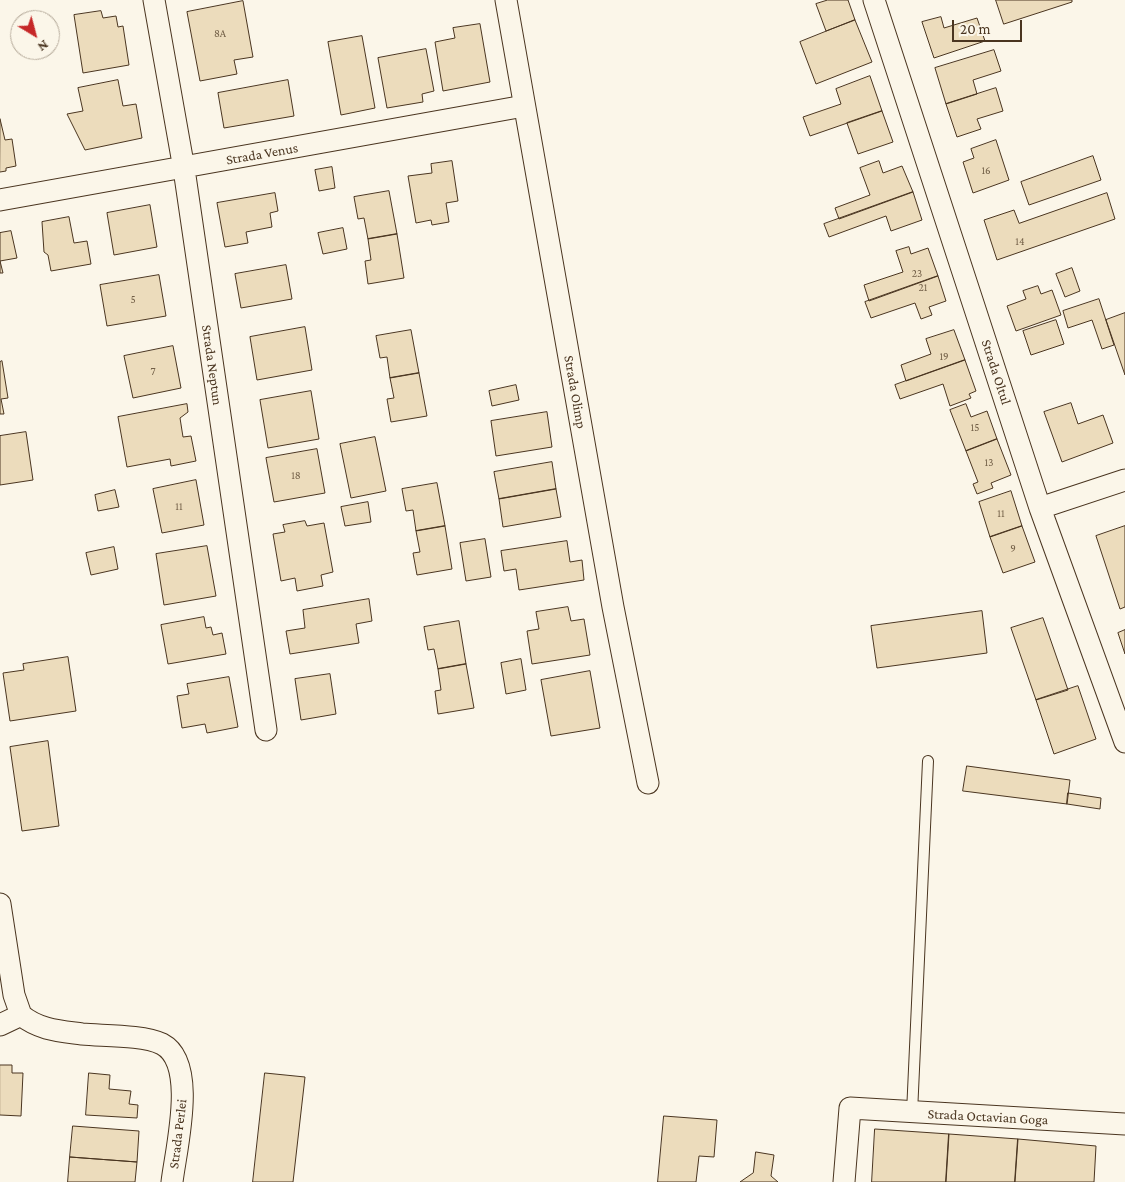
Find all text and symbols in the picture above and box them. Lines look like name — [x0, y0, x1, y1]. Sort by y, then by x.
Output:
north arrow — [10, 10, 60, 60]
scale bar — [955, 10, 1025, 42]
text: 20 m — [960, 21, 991, 37]
house number: 8A — [214, 27, 226, 41]
text: N — [35, 37, 52, 55]
street label: Strada Venus — [225, 139, 299, 169]
house number: 16 — [981, 164, 991, 178]
house number: 14 — [1015, 235, 1025, 249]
house number: 23 — [912, 267, 922, 281]
house number: 21 — [919, 281, 927, 295]
house number: 5 — [130, 293, 136, 307]
street label: Strada Neptun — [198, 324, 226, 406]
street label: Strada Oltul — [978, 337, 1014, 407]
house number: 19 — [939, 350, 949, 364]
street label: Strada Olimp — [560, 354, 590, 430]
house number: 7 — [150, 365, 156, 379]
house number: 15 — [971, 421, 979, 435]
house number: 13 — [985, 456, 993, 470]
house number: 18 — [291, 469, 301, 483]
house number: 11 — [175, 500, 183, 514]
house number: 11 — [997, 507, 1005, 521]
house number: 9 — [1010, 542, 1016, 556]
street label: Strada Perlei — [165, 1098, 191, 1170]
street label: Strada Octavian Goga — [927, 1105, 1049, 1129]

